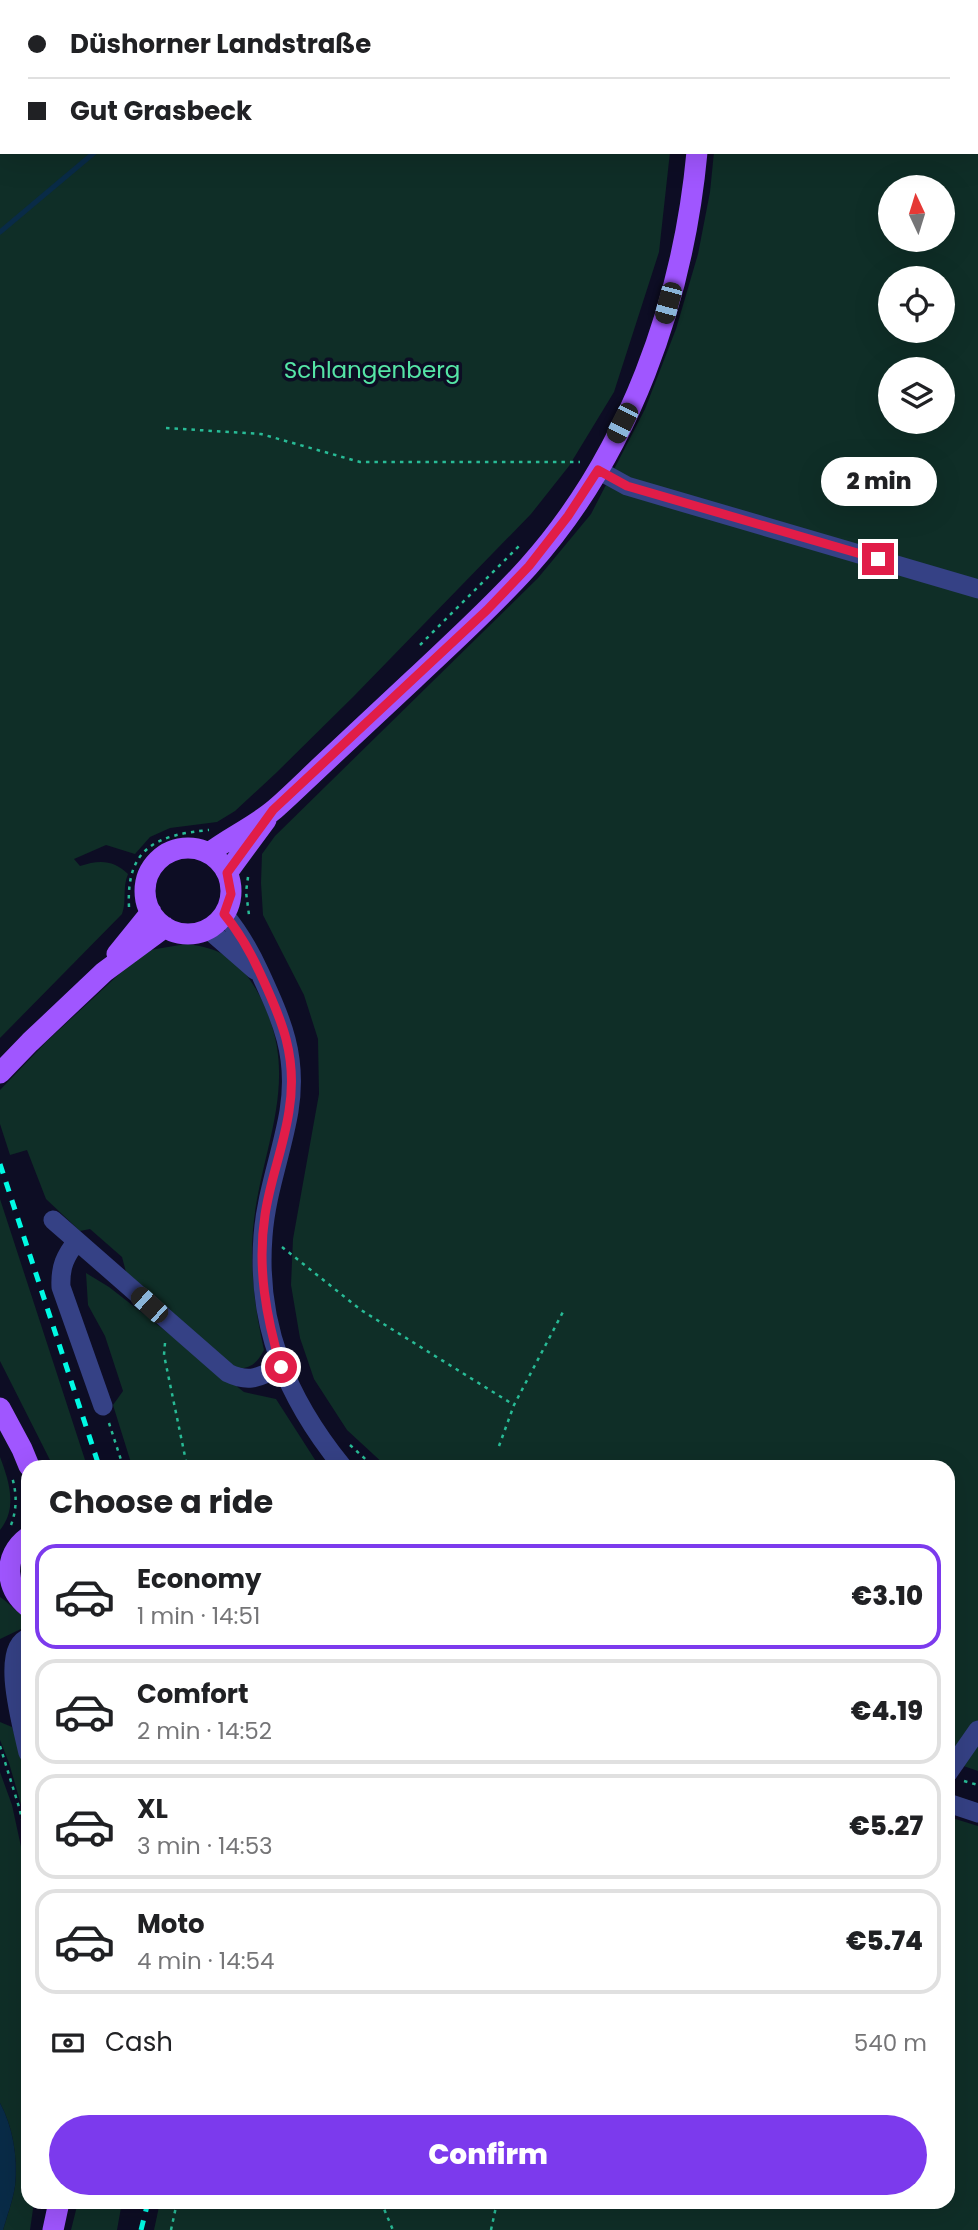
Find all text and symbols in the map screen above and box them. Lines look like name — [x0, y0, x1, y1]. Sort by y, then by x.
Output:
text: Düshorner Landstraße — [70, 26, 371, 62]
text: Gut Grasbeck — [70, 93, 252, 129]
north arrow — [878, 175, 956, 252]
map controls — [878, 175, 955, 434]
button: locate — [878, 266, 955, 343]
car — [653, 280, 684, 326]
park label: Schlangenberg — [284, 354, 460, 386]
button: layers — [878, 357, 955, 434]
car — [604, 400, 641, 446]
callout: 2 min — [820, 458, 936, 506]
text: 2 min — [847, 465, 911, 497]
route end — [862, 543, 894, 575]
car — [127, 1283, 172, 1327]
route start — [265, 1351, 297, 1383]
text: Choose a ride — [49, 1479, 273, 1524]
text: Economy — [137, 1561, 261, 1597]
icon: car — [53, 1565, 116, 1628]
text: €3.10 — [852, 1578, 923, 1614]
text: 1 min · 14:51 — [137, 1600, 260, 1632]
text: Comfort — [137, 1676, 249, 1712]
icon: car — [53, 1680, 116, 1743]
text: €4.19 — [851, 1693, 923, 1729]
text: 2 min · 14:52 — [137, 1715, 272, 1747]
text: XL — [137, 1791, 168, 1827]
icon: car — [53, 1795, 116, 1858]
text: €5.27 — [849, 1808, 923, 1844]
text: 3 min · 14:53 — [137, 1830, 273, 1862]
text: Moto — [137, 1906, 205, 1942]
icon: car — [53, 1910, 116, 1973]
text: €5.74 — [846, 1923, 923, 1959]
text: 4 min · 14:54 — [137, 1945, 274, 1977]
icon: cash — [49, 2024, 87, 2062]
text: Cash — [105, 2024, 173, 2060]
text: 540 m — [854, 2027, 927, 2059]
button: Confirm — [49, 2115, 927, 2195]

